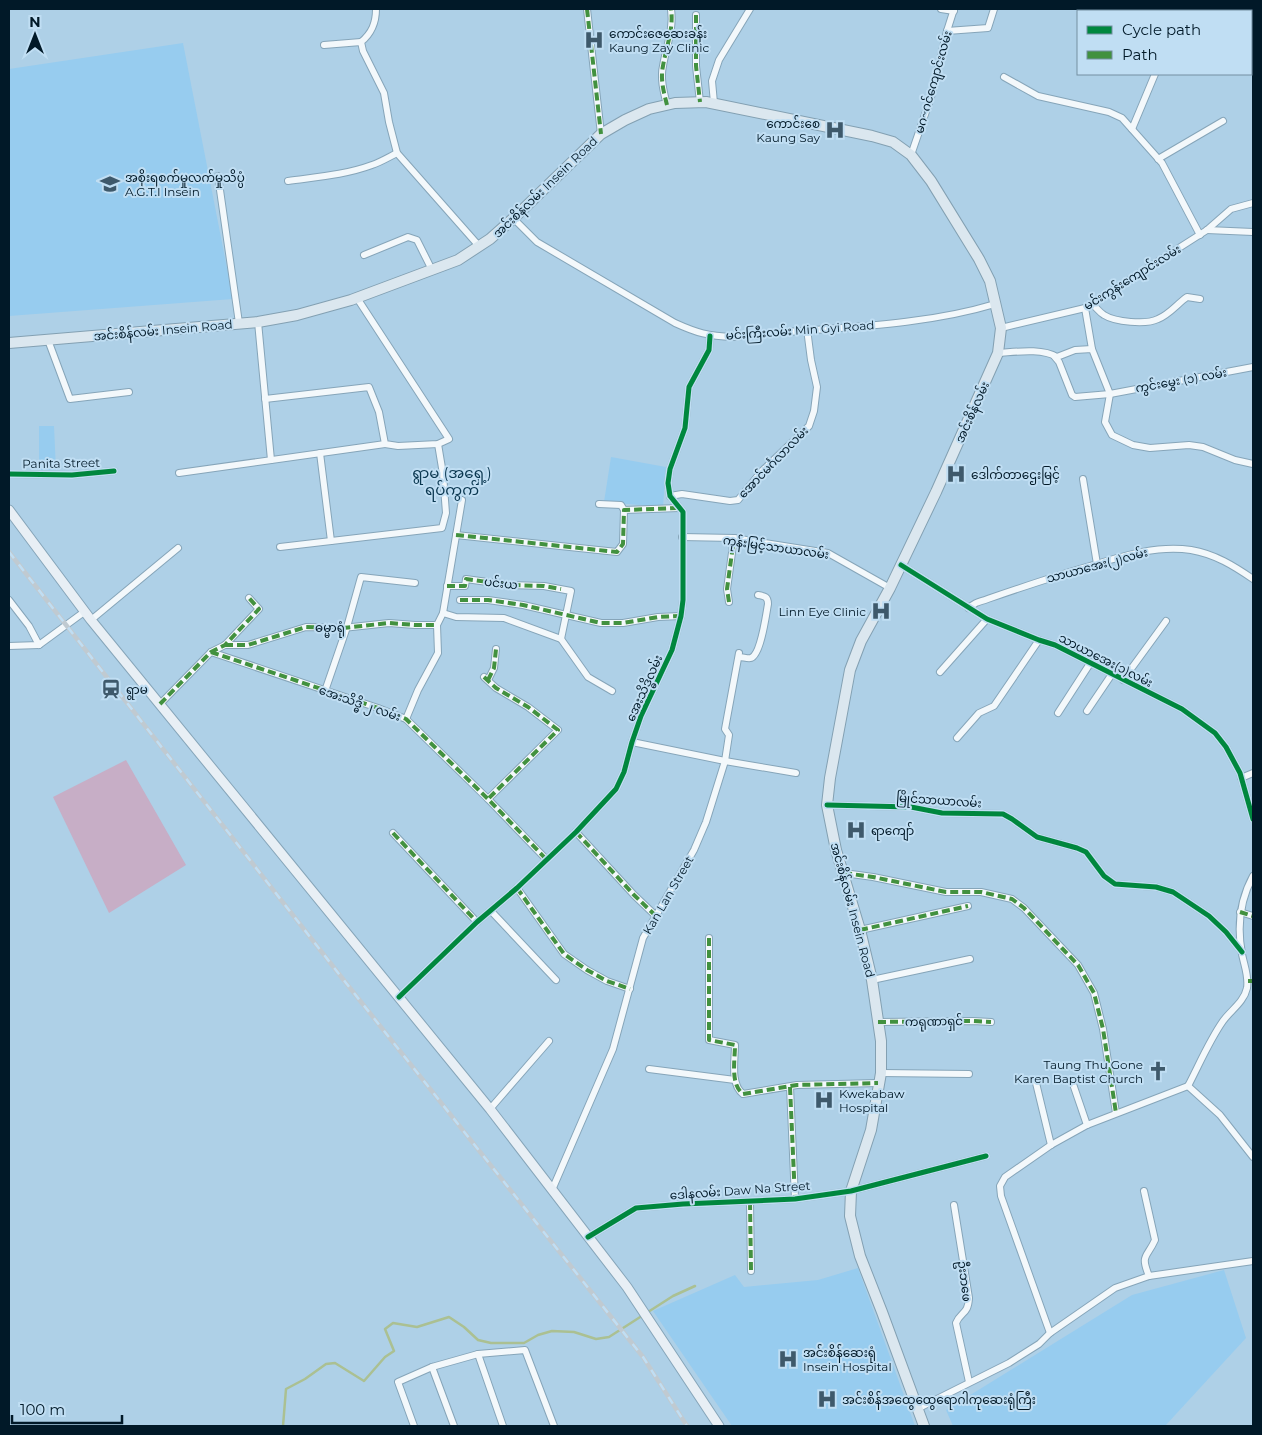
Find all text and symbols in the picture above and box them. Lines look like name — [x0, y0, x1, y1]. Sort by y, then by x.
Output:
north arrow — [10, 10, 60, 60]
legend — [1077, 10, 1252, 75]
text: N — [29, 13, 41, 31]
text: Cycle path — [1122, 20, 1201, 39]
place label: ကောင်းဇေဆေးခန်း Kaung Zay Clinic — [609, 25, 710, 55]
hospital icon: ကောင်းဇေဆေးခန်း Kaung Zay Clinic — [583, 29, 605, 51]
street label: မဂ~ဂင်ကျောင်းလမ်း — [910, 29, 958, 136]
text: Path — [1122, 45, 1158, 64]
place label: ကောင်းစေ Kaung Say — [756, 115, 820, 145]
hospital icon: ကောင်းစေ Kaung Say — [824, 119, 846, 141]
street label: အင်းစိန်လမ်း Insein Road — [489, 132, 602, 243]
place label: အစိုးရစက်မှုလက်မှုသိပ္ပံ A.G.T.I Insein — [125, 169, 245, 199]
school or university icon: အစိုးရစက်မှုလက်မှုသိပ္ပံ A.G.T.I Insein — [99, 173, 121, 195]
street label: မင်းကွန်းကျောင်းလမ်း — [1080, 240, 1185, 316]
street label: အင်းစိန်လမ်း Insein Road — [93, 315, 233, 347]
street label: မင်းကြီးလမ်း Min Gyi Road — [725, 316, 875, 346]
street label: ကွင်းမွှေး (၁) လမ်း — [1134, 364, 1228, 398]
street label: အင်းစိန်လမ်း — [951, 379, 995, 446]
street label: အောင်မင်္ဂလာလမ်း — [734, 422, 811, 501]
street label: Panita Street — [22, 455, 100, 471]
district label: ရွာမ (အရှေ့) ရပ်ကွက် — [412, 463, 492, 502]
hospital icon: ဒေါက်တာဌေးမြင့် — [945, 463, 967, 485]
place label: ဒေါက်တာဌေးမြင့် — [971, 466, 1060, 485]
street label: ကုန်းမြင့်သာယာလမ်း — [722, 531, 830, 565]
street label: သာယာအေး(၂)လမ်း — [1045, 543, 1150, 589]
street label: ပင်းယ — [483, 573, 519, 592]
hospital icon: Linn Eye Clinic — [870, 600, 892, 622]
place label: Linn Eye Clinic — [779, 604, 866, 619]
street label: ဓမ္မာရုံ — [315, 620, 345, 638]
street label: သာယာအေး(၁)လမ်း — [1056, 629, 1156, 690]
street label: အေးသိဒ္ဓိလမ်း — [622, 652, 668, 725]
station icon: ရွာမ — [100, 678, 122, 700]
street label: အေးသိဒ္ဓိ ၂ လမ်း — [316, 681, 403, 727]
place label: ရွာမ — [126, 682, 148, 700]
street label: မြိုင်သာယာလမ်း — [896, 789, 982, 813]
hospital icon: ရာကျော် — [845, 819, 867, 841]
place label: ရာကျော် — [871, 822, 914, 841]
street label: အင်းစိန်လမ်း Insein Road — [825, 841, 879, 980]
street label: Kan Lan Street — [639, 853, 697, 937]
street label: ကရုဏာရှင် — [905, 1012, 963, 1032]
place label: Taung Thu Gone Karen Baptist Church — [1014, 1057, 1143, 1086]
church icon: Taung Thu Gone Karen Baptist Church — [1147, 1060, 1169, 1082]
place label: Kwekabaw Hospital — [839, 1086, 905, 1115]
hospital icon: Kwekabaw Hospital — [813, 1089, 835, 1111]
street label: ဒေါနလမ်း Daw Na Street — [669, 1177, 811, 1205]
street label: ဦးဘဖေ — [952, 1260, 976, 1303]
place label: အင်းစိန်ဆေးရုံ Insein Hospital — [803, 1344, 892, 1374]
hospital icon: အင်းစိန်ဆေးရုံ Insein Hospital — [777, 1348, 799, 1370]
hospital icon: အင်းစိန်အထွေထွေရောဂါကုဆေးရုံကြီး — [816, 1388, 838, 1410]
place label: အင်းစိန်အထွေထွေရောဂါကုဆေးရုံကြီး — [842, 1391, 1036, 1410]
scale bar — [12, 1392, 122, 1424]
text: 100 m — [20, 1400, 65, 1419]

